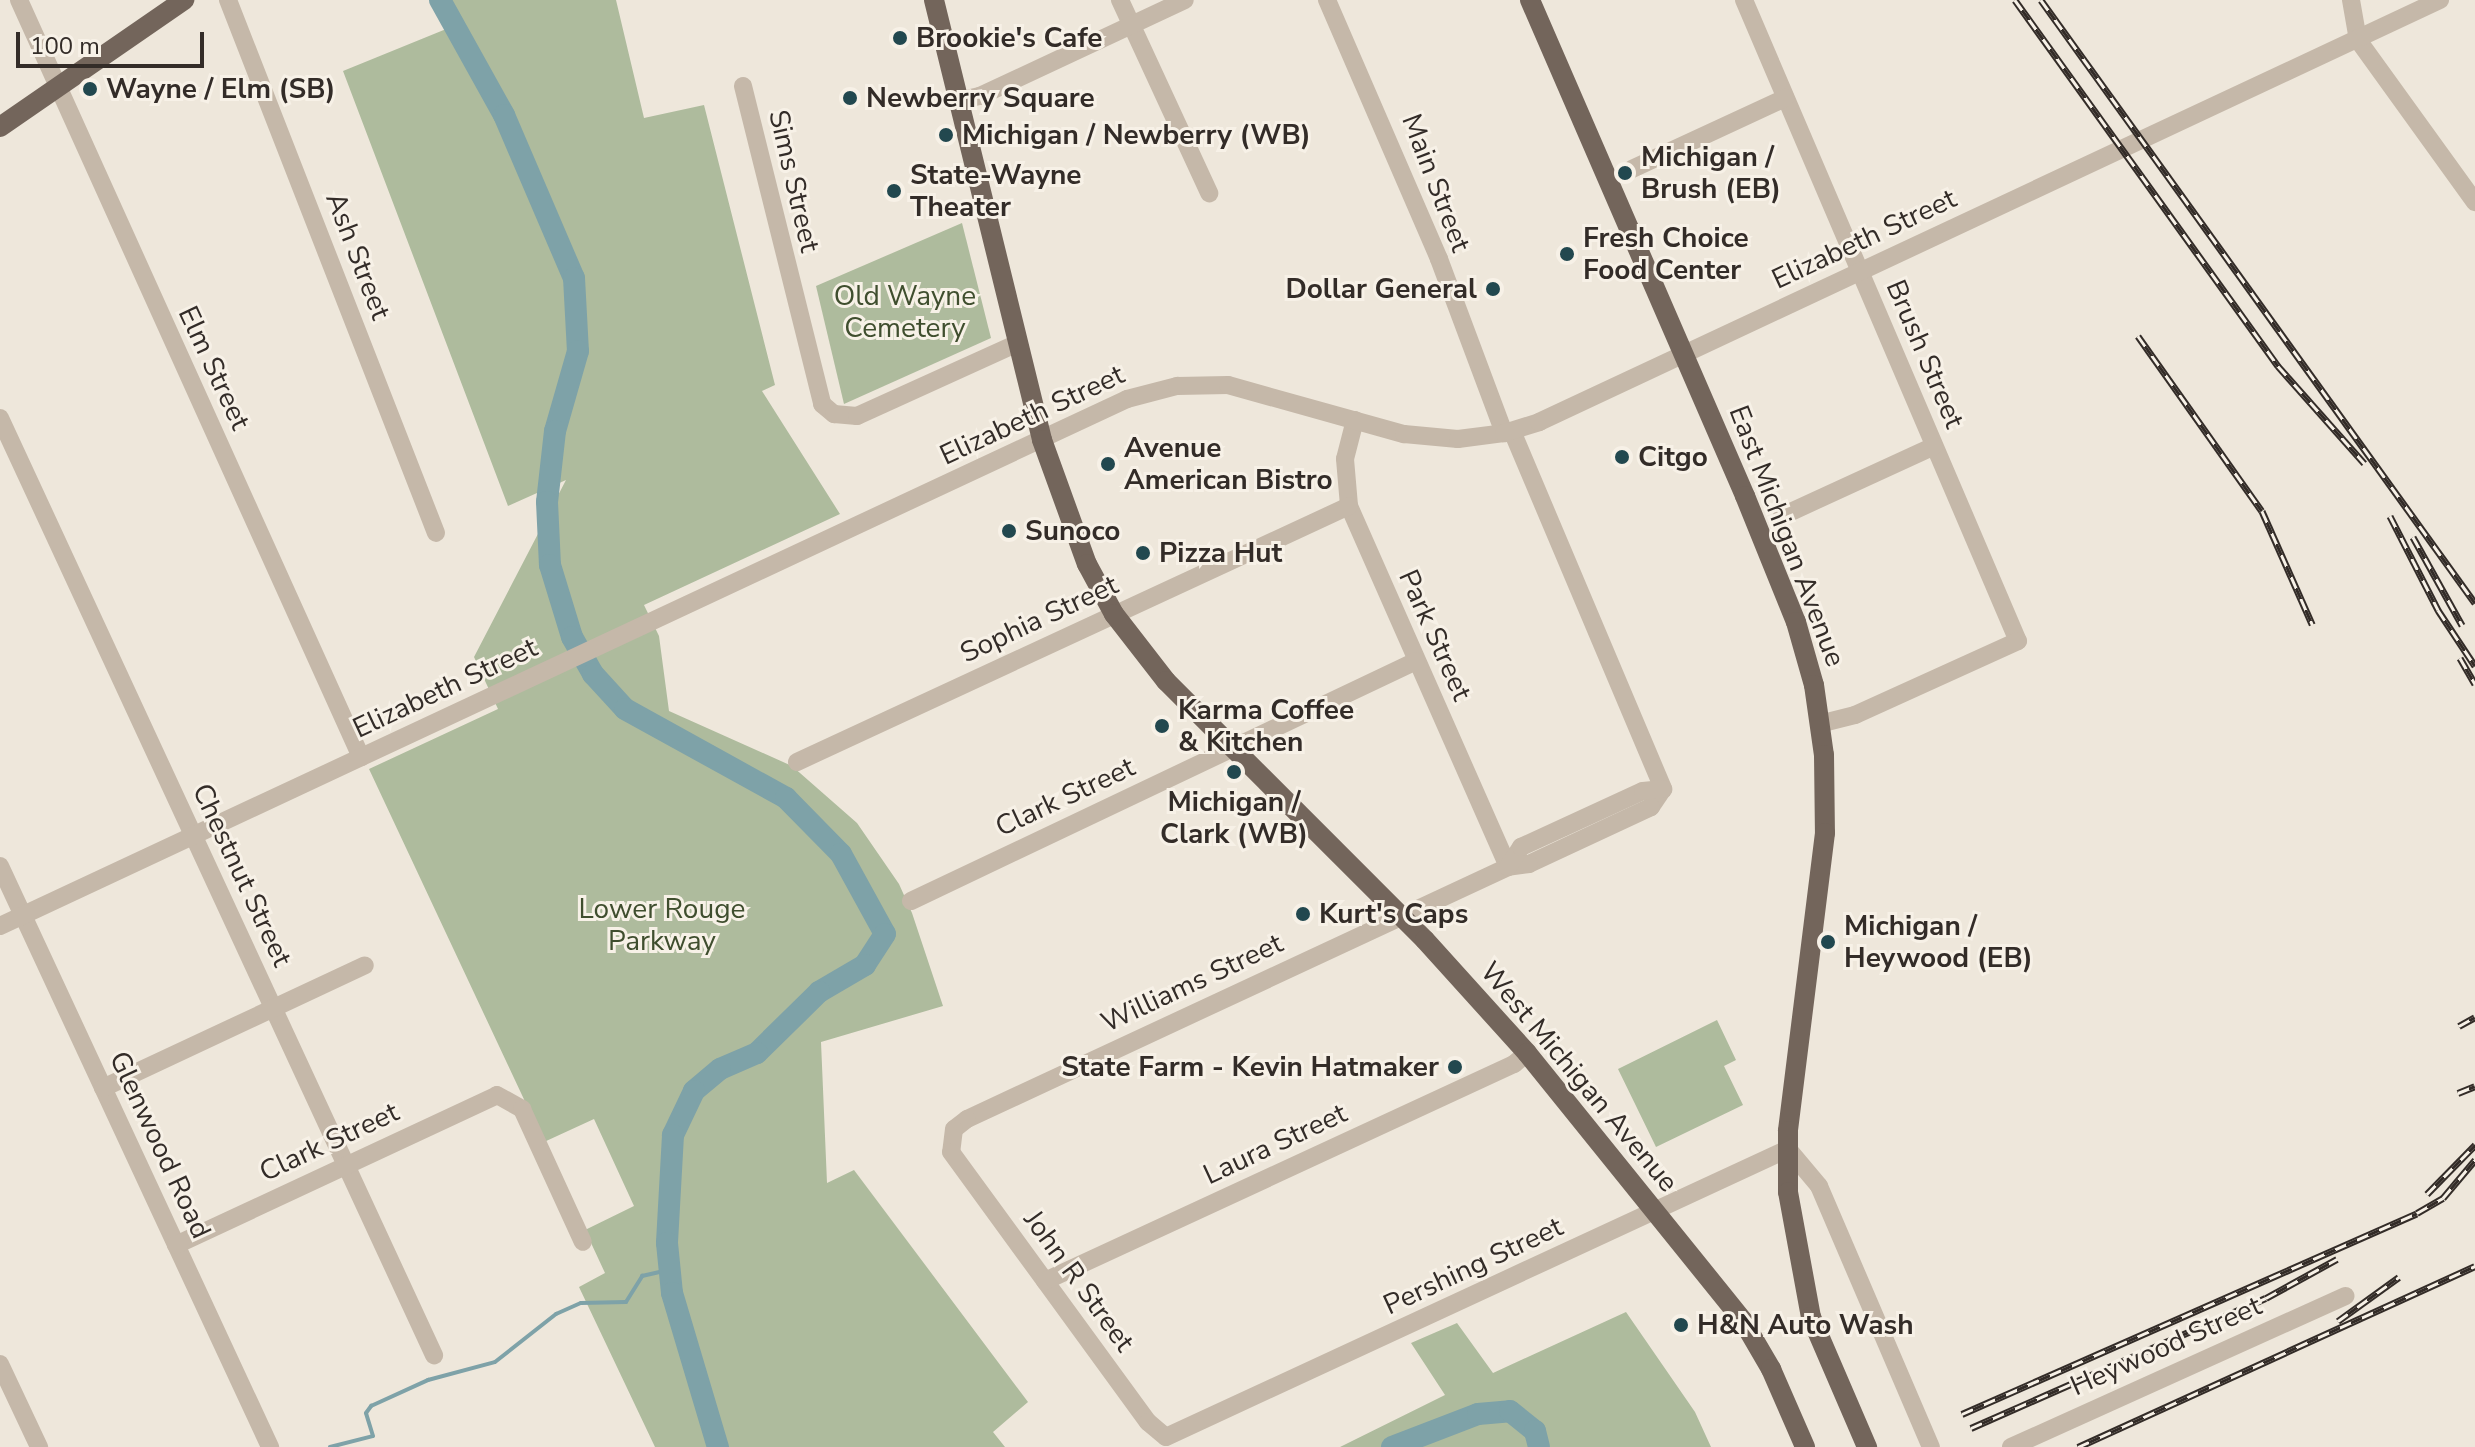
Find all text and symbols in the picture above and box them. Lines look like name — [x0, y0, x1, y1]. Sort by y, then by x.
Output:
scale bar — [20, 16, 208, 66]
place label: Brookie's Cafe — [916, 21, 1102, 55]
marker: Brookie's Cafe — [891, 29, 909, 47]
text: 100 m — [30, 30, 100, 62]
place label: Wayne / Elm (SB) — [106, 72, 336, 106]
marker: Wayne / Elm (SB) — [81, 80, 99, 98]
place label: Newberry Square — [866, 81, 1095, 115]
marker: Newberry Square — [841, 89, 859, 107]
street label: Sims Street — [761, 107, 827, 255]
street label: Main Street — [1394, 109, 1478, 257]
place label: Michigan / Newberry (WB) — [962, 118, 1311, 152]
marker: Michigan / Newberry (WB) — [937, 126, 955, 144]
place label: Michigan / Brush (EB) — [1641, 140, 1781, 206]
place label: State-Wayne Theater — [910, 158, 1081, 224]
marker: Michigan / Brush (EB) — [1616, 164, 1634, 182]
marker: State-Wayne Theater — [885, 182, 903, 200]
street label: Elizabeth Street — [1767, 182, 1961, 296]
street label: Ash Street — [318, 188, 398, 324]
place label: Fresh Choice Food Center — [1583, 221, 1749, 287]
marker: Fresh Choice Food Center — [1558, 245, 1576, 263]
place label: Dollar General — [1285, 272, 1477, 306]
street label: Brush Street — [1879, 275, 1971, 433]
park label: Old Wayne Cemetery — [834, 279, 976, 345]
marker: Dollar General — [1484, 280, 1502, 298]
street label: Elm Street — [171, 301, 257, 435]
street label: Elizabeth Street — [935, 358, 1129, 472]
street label: East Michigan Avenue — [1722, 401, 1852, 671]
place label: Avenue American Bistro — [1124, 431, 1333, 497]
place label: Citgo — [1638, 440, 1708, 474]
marker: Citgo — [1613, 448, 1631, 466]
marker: Avenue American Bistro — [1099, 455, 1117, 473]
place label: Sunoco — [1025, 514, 1120, 548]
marker: Sunoco — [1000, 522, 1018, 540]
place label: Pizza Hut — [1159, 536, 1282, 570]
marker: Pizza Hut — [1134, 544, 1152, 562]
street label: Park Street — [1391, 564, 1479, 706]
street label: Sophia Street — [955, 568, 1123, 670]
street label: Elizabeth Street — [348, 631, 542, 745]
place label: Karma Coffee & Kitchen — [1178, 693, 1354, 759]
marker: Karma Coffee & Kitchen — [1153, 717, 1171, 735]
street label: Clark Street — [990, 750, 1140, 844]
marker: Michigan / Clark (WB) — [1225, 763, 1243, 781]
street label: Chestnut Street — [185, 778, 299, 972]
place label: Michigan / Clark (WB) — [1160, 785, 1308, 851]
park label: Lower Rouge Parkway — [579, 892, 745, 958]
place label: Kurt's Caps — [1319, 897, 1468, 931]
marker: Kurt's Caps — [1294, 905, 1312, 923]
place label: Michigan / Heywood (EB) — [1844, 909, 2033, 975]
street label: Williams Street — [1096, 926, 1288, 1040]
marker: Michigan / Heywood (EB) — [1819, 933, 1837, 951]
street label: West Michigan Avenue — [1473, 955, 1685, 1199]
street label: Glenwood Road — [102, 1046, 218, 1244]
place label: State Farm - Kevin Hatmaker — [1061, 1050, 1439, 1084]
marker: State Farm - Kevin Hatmaker — [1446, 1058, 1464, 1076]
street label: Clark Street — [254, 1095, 404, 1189]
street label: Laura Street — [1198, 1096, 1352, 1192]
street label: John R Street — [1017, 1204, 1141, 1358]
street label: Pershing Street — [1378, 1210, 1568, 1322]
street label: Heywood Street — [2065, 1289, 2267, 1403]
place label: H&N Auto Wash — [1697, 1308, 1914, 1342]
marker: H&N Auto Wash — [1672, 1316, 1690, 1334]

